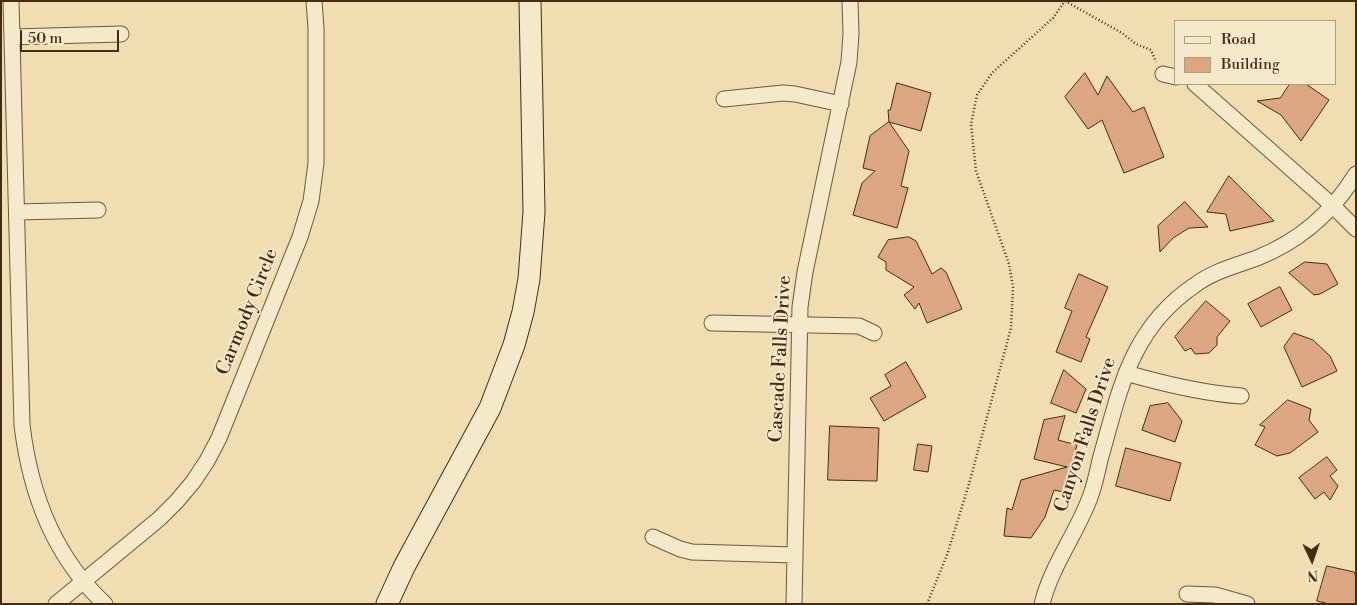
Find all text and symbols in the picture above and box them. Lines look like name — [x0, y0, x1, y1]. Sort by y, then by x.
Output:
scale bar — [22, 20, 121, 52]
legend — [1174, 20, 1337, 85]
text: 50 m — [28, 29, 62, 48]
text: Road — [1221, 30, 1256, 49]
text: Building — [1221, 55, 1280, 74]
street label: Carmody Circle — [212, 245, 284, 379]
street label: Cascade Falls Drive — [765, 275, 797, 443]
street label: Canyon Falls Drive — [1050, 355, 1122, 515]
north arrow — [1287, 535, 1337, 585]
text: N — [1307, 566, 1319, 584]

